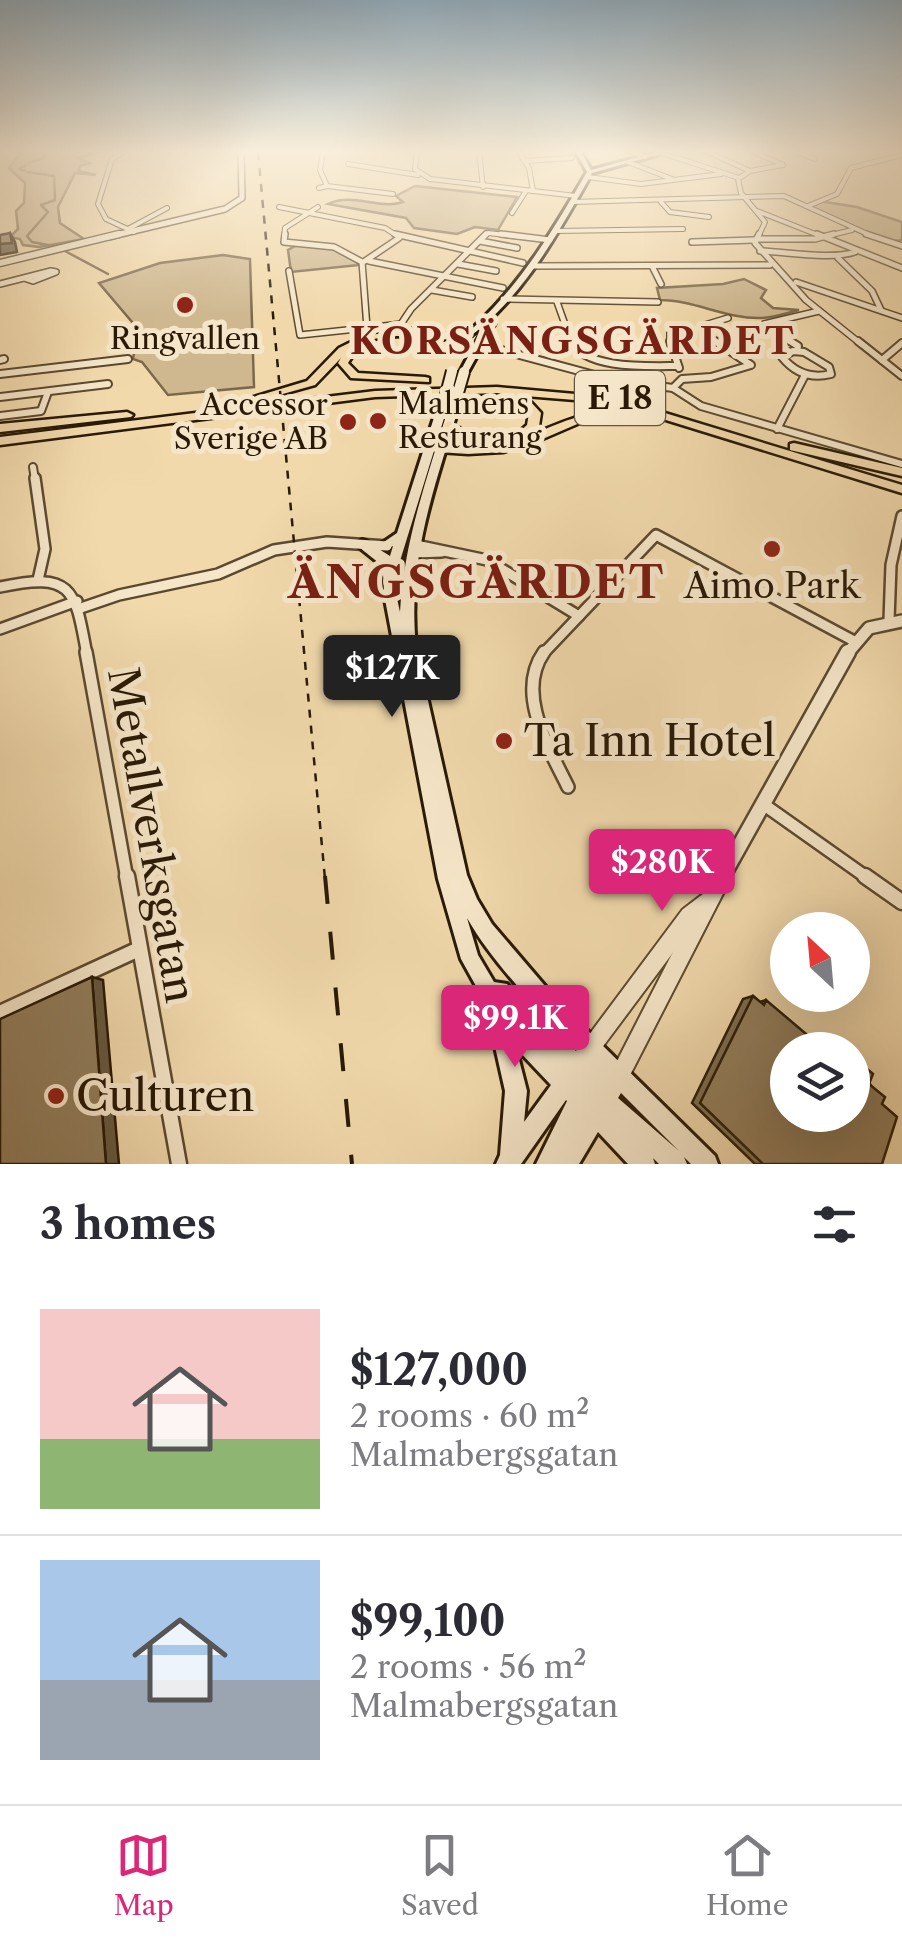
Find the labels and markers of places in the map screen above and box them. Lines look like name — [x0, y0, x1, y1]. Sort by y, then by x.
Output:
marker: Ringvallen — [174, 294, 196, 316]
place label: Ringvallen — [110, 320, 260, 357]
place label: Malmens Resturang — [398, 385, 542, 456]
place label: Accessor Sverige AB — [174, 386, 328, 457]
marker: Malmens Resturang — [367, 410, 389, 432]
marker: Accessor Sverige AB — [337, 411, 359, 433]
marker: Aimo Park — [761, 538, 783, 560]
place label: Aimo Park — [683, 564, 862, 607]
pin: $127K — [322, 635, 462, 720]
place label: Ta Inn Hotel — [524, 715, 775, 767]
marker: Ta Inn Hotel — [493, 730, 515, 752]
pin: $280K — [592, 829, 732, 914]
pin: $99.1K — [434, 985, 596, 1070]
place label: Culturen — [76, 1070, 254, 1122]
marker: Culturen — [45, 1085, 67, 1107]

